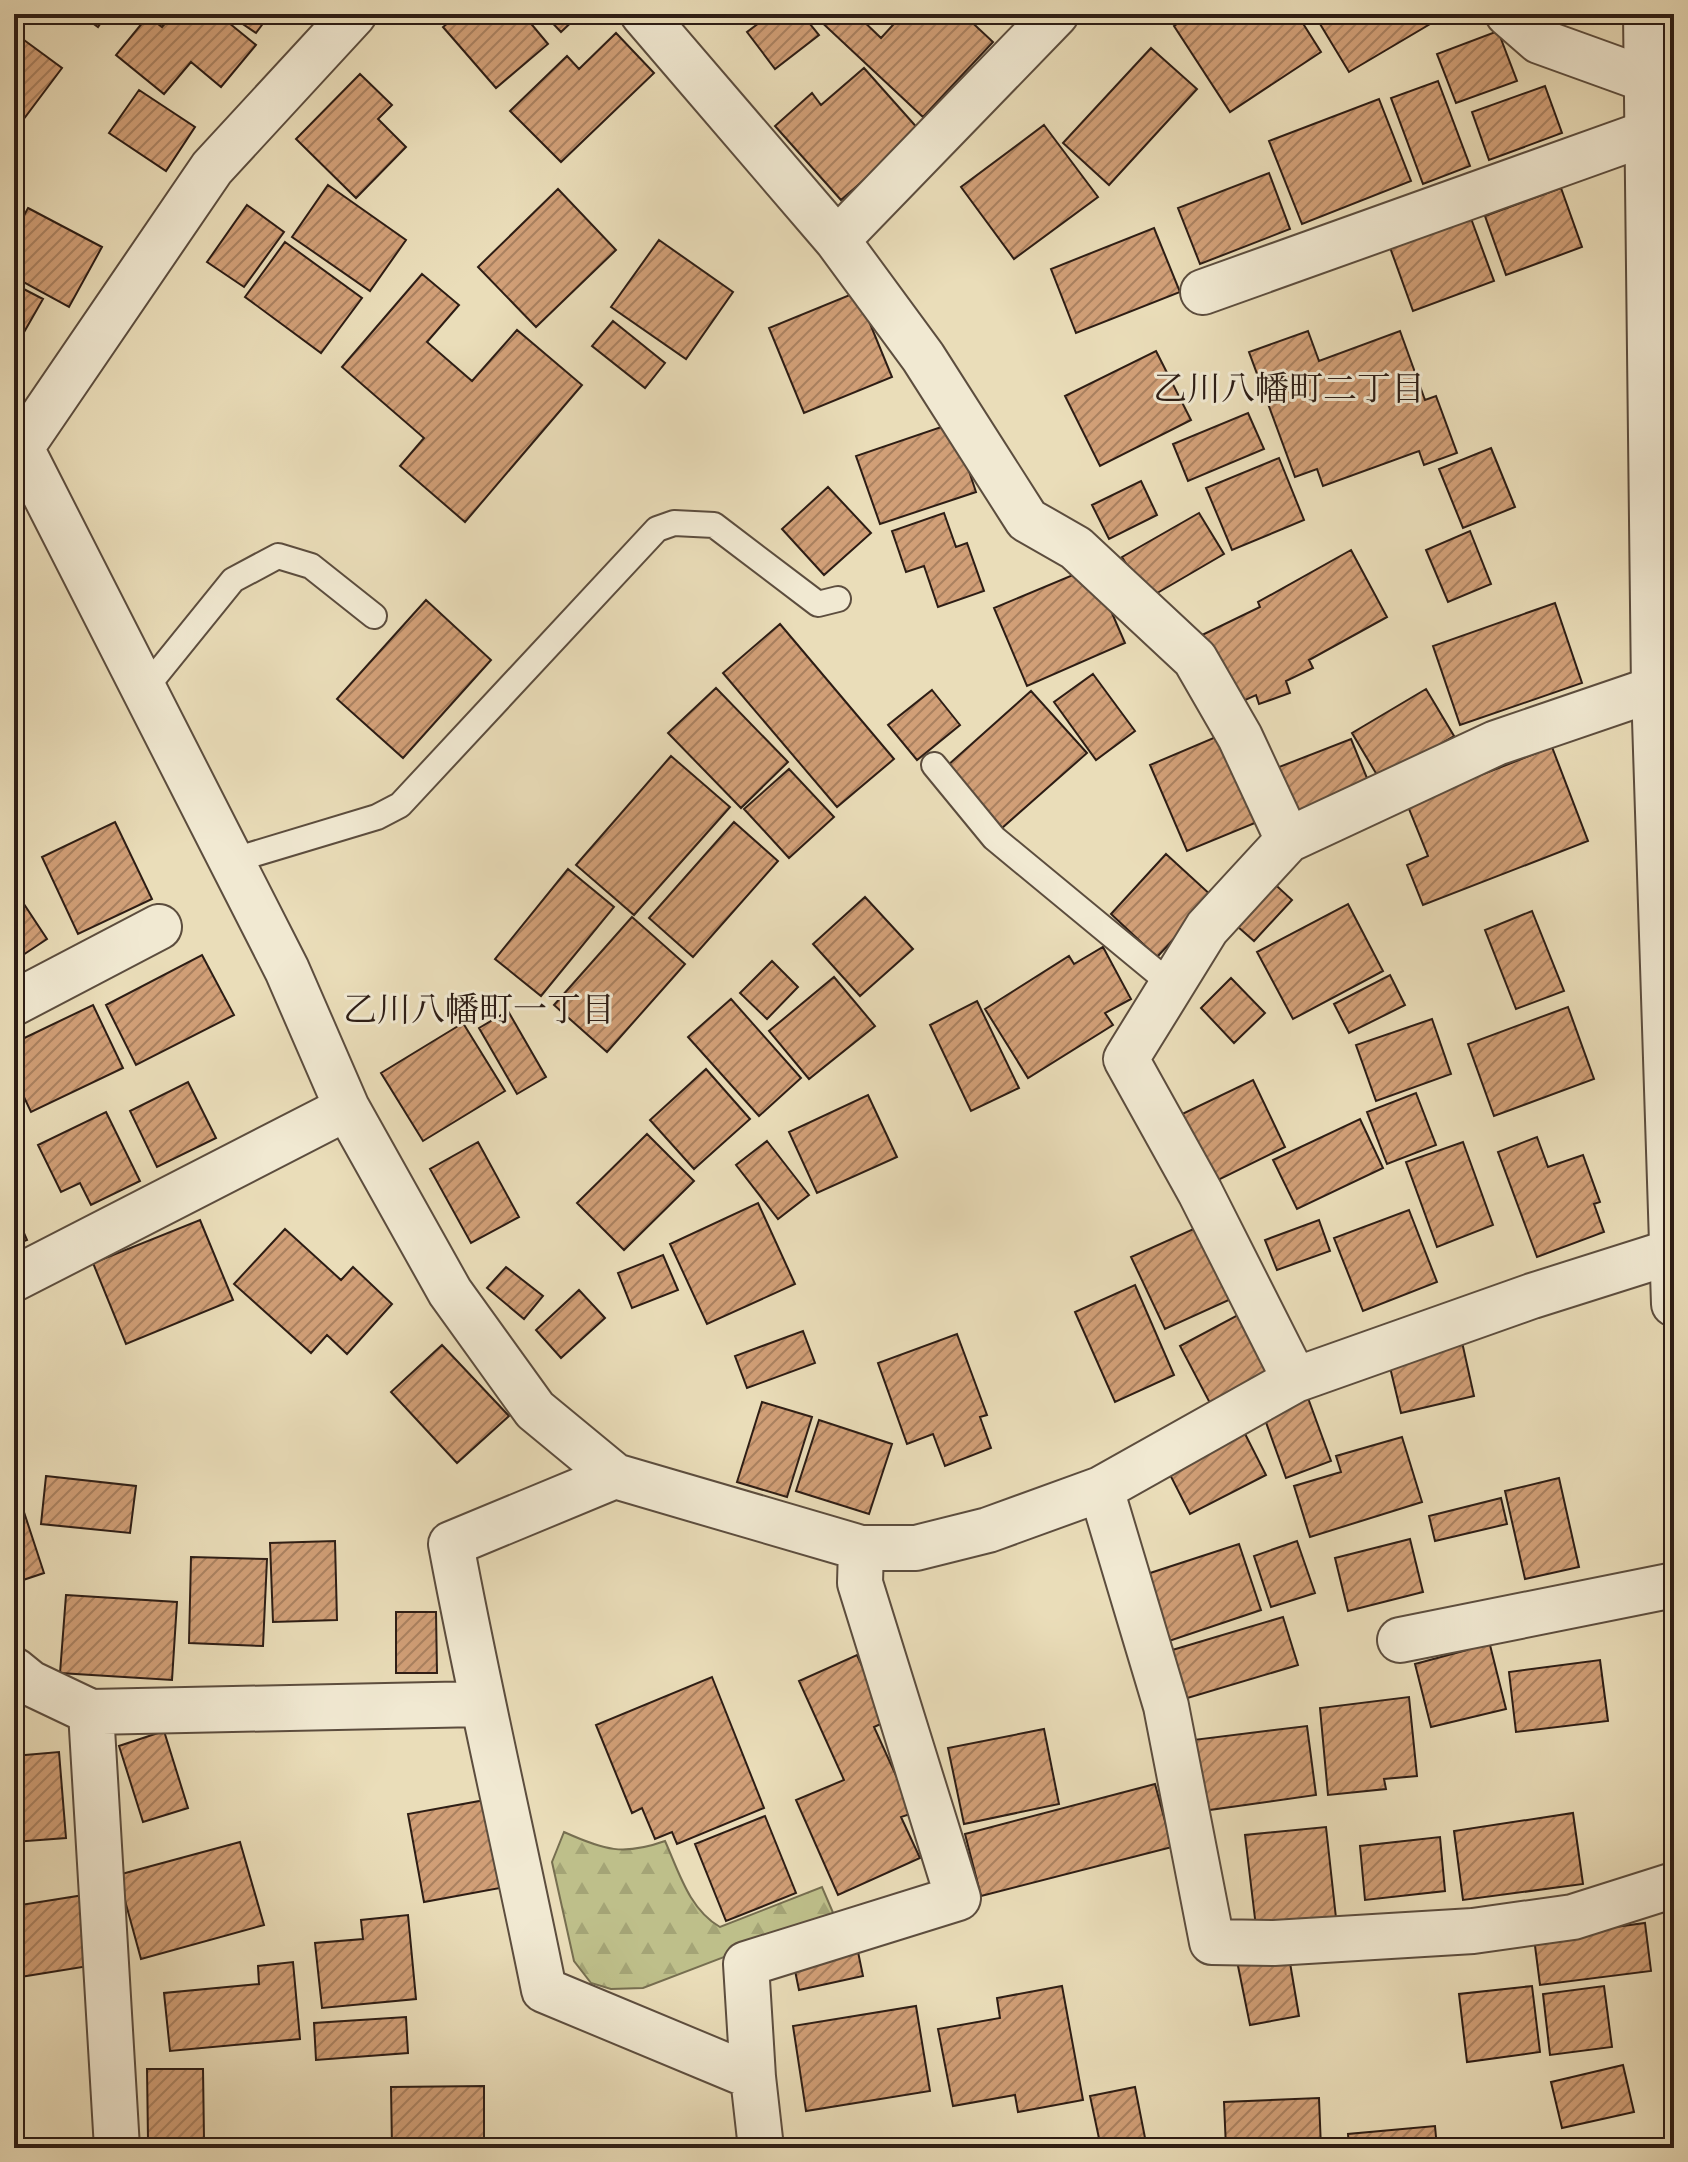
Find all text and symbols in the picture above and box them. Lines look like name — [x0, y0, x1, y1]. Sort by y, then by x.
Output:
district label: 乙川八幡町二丁目 — [1153, 369, 1425, 411]
district label: 乙川八幡町一丁目 — [343, 990, 615, 1032]

